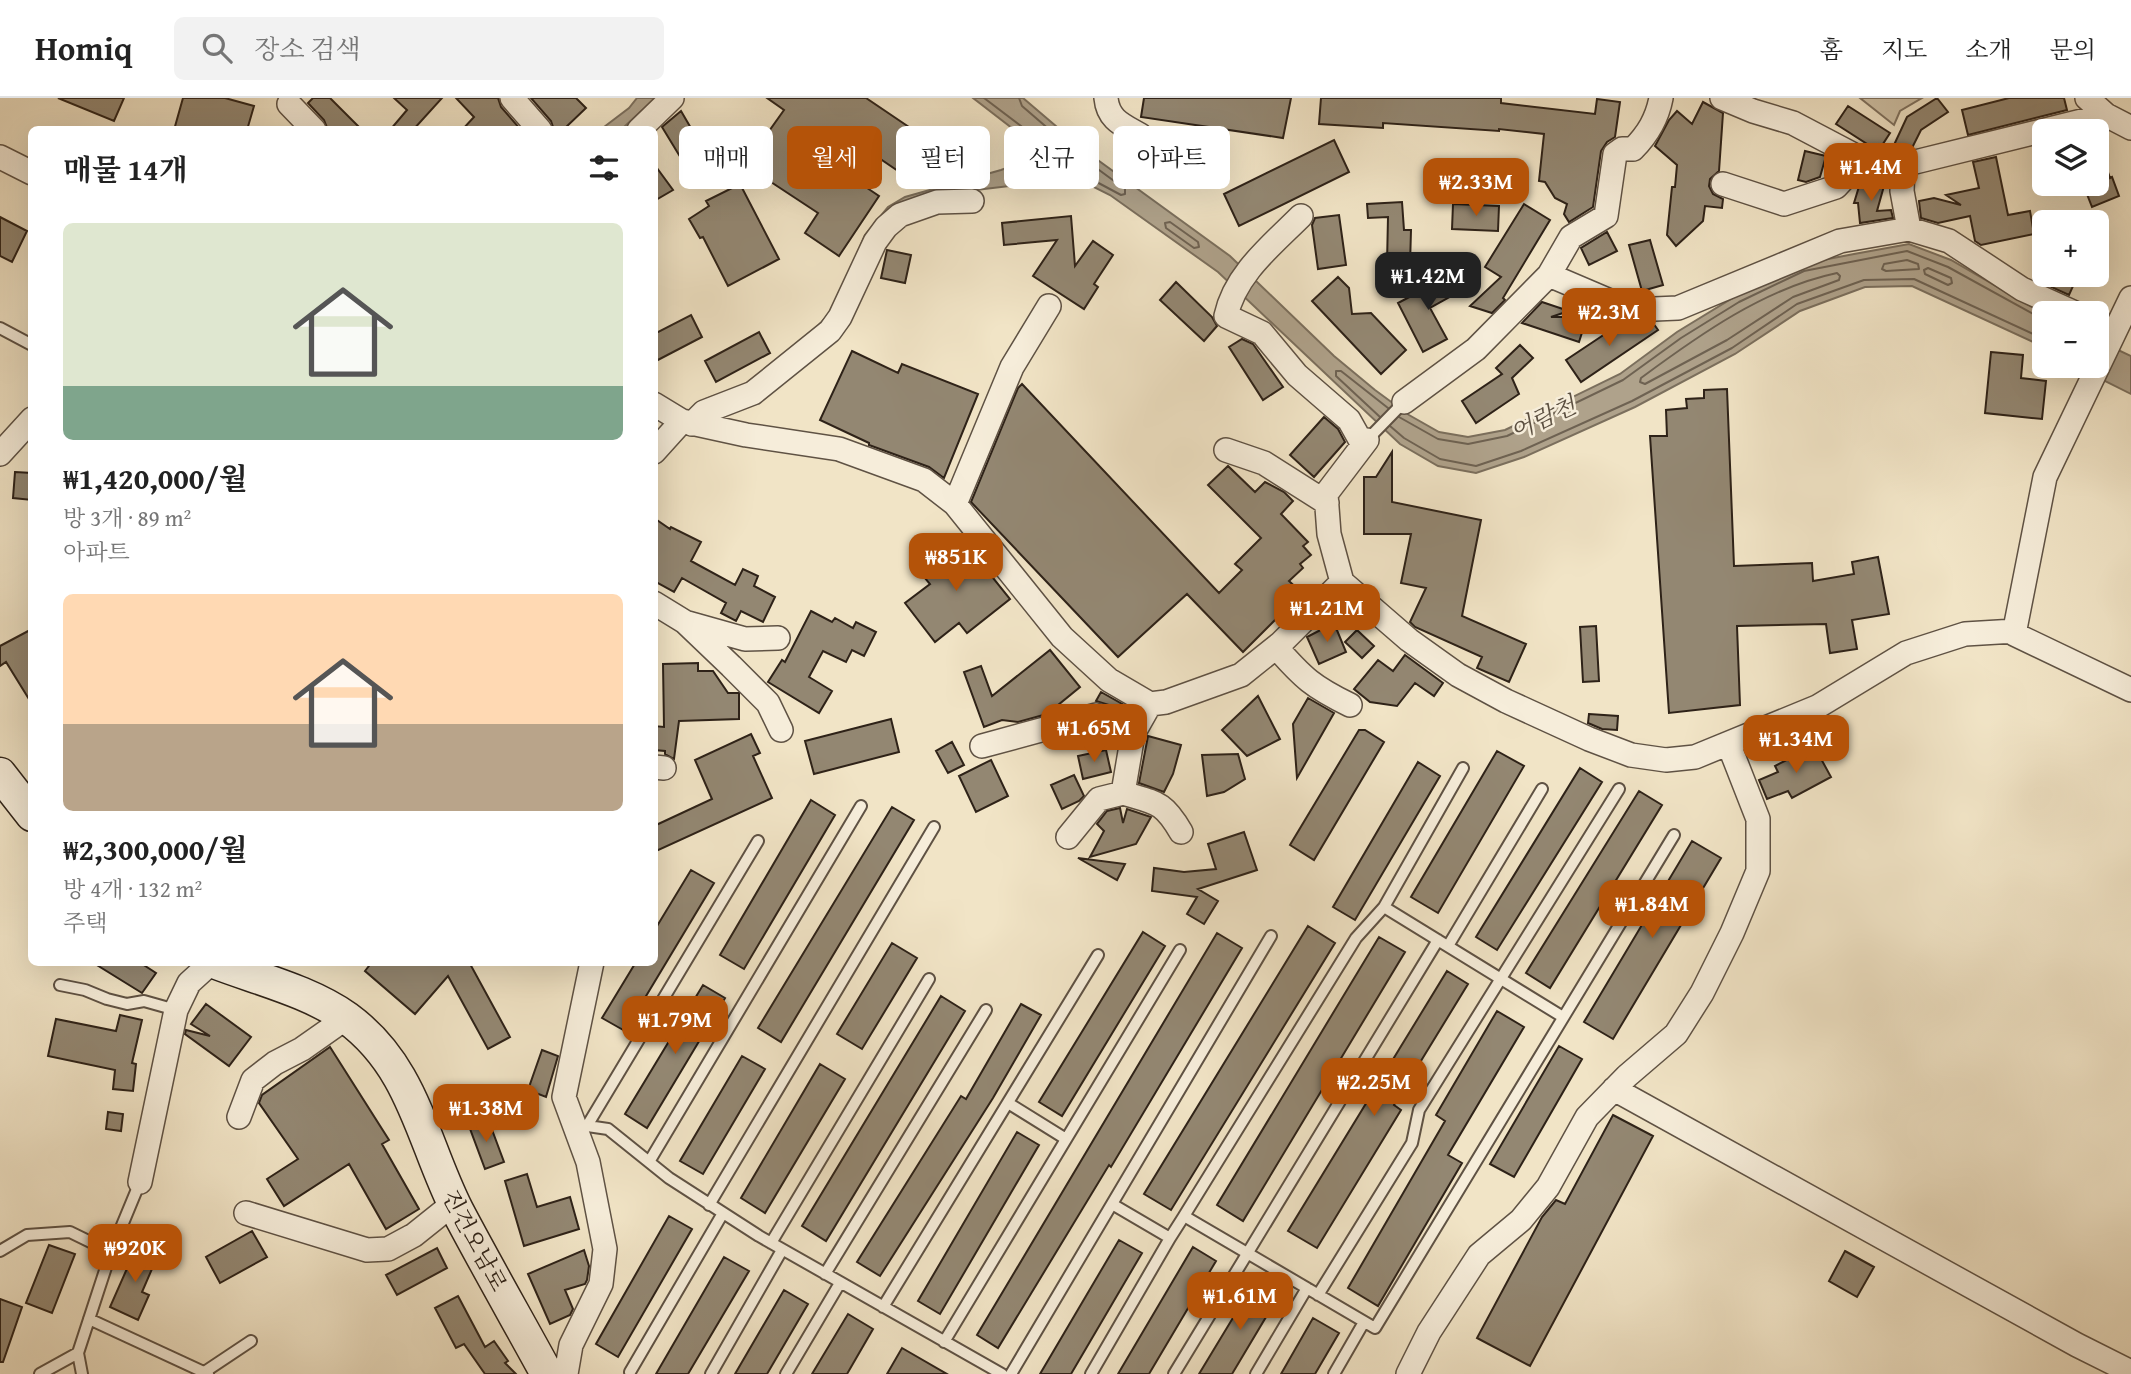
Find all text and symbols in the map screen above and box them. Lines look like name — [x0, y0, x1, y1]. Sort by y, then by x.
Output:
search box — [174, 17, 664, 80]
text: Homiq — [35, 24, 132, 72]
icon: search — [198, 29, 236, 67]
text: 장소 검색 — [254, 29, 361, 68]
text: 홈 — [1820, 32, 1843, 67]
text: 지도 — [1881, 32, 1927, 67]
text: 소개 — [1965, 32, 2012, 67]
text: 문의 — [2050, 32, 2096, 67]
map controls — [2032, 119, 2109, 378]
button: layers — [2032, 119, 2109, 196]
chip: 매매 — [679, 126, 773, 189]
chip: 월세 — [787, 126, 882, 189]
chip: 필터 — [896, 126, 990, 189]
chip: 신규 — [1004, 126, 1099, 189]
chip: 아파트 — [1113, 126, 1230, 189]
pin: ₩1.4M — [1822, 144, 1920, 203]
text: 매물 14개 — [63, 147, 188, 191]
icon: filters — [585, 149, 623, 187]
text: ₩1.4M — [1840, 149, 1902, 182]
pin: ₩2.33M — [1419, 158, 1533, 218]
text: ₩2.33M — [1439, 164, 1513, 197]
button: + — [2032, 210, 2109, 287]
pin: ₩1.42M — [1371, 252, 1485, 312]
text: ₩1.42M — [1391, 258, 1465, 291]
icon: home — [280, 269, 406, 395]
pin: ₩2.3M — [1560, 288, 1658, 348]
text: ₩2.3M — [1578, 294, 1640, 327]
button: − — [2032, 301, 2109, 378]
water label: 어람천 — [1504, 387, 1584, 449]
text: ₩1,420,000/월 — [63, 456, 248, 500]
text: 방 3개 · 89 m² — [63, 501, 191, 534]
pin: ₩851K — [907, 533, 1005, 593]
text: 아파트 — [63, 535, 130, 568]
text: ₩851K — [925, 539, 987, 572]
pin: ₩1.21M — [1270, 584, 1384, 644]
text: ₩1.21M — [1290, 590, 1364, 623]
icon: home — [280, 640, 406, 766]
pin: ₩1.65M — [1037, 704, 1151, 764]
text: ₩1.65M — [1057, 710, 1131, 743]
pin: ₩1.34M — [1739, 716, 1853, 775]
text: ₩1.34M — [1759, 721, 1833, 754]
text: ₩2,300,000/월 — [63, 827, 248, 871]
text: 방 4개 · 132 m² — [63, 872, 202, 905]
pin: ₩1.84M — [1595, 880, 1709, 940]
text: ₩1.84M — [1615, 886, 1689, 919]
text: 주택 — [63, 906, 107, 939]
pin: ₩1.79M — [618, 996, 732, 1056]
text: ₩1.79M — [638, 1002, 712, 1035]
pin: ₩2.25M — [1317, 1058, 1431, 1118]
text: ₩2.25M — [1337, 1064, 1411, 1097]
pin: ₩1.38M — [429, 1084, 543, 1144]
text: ₩1.38M — [449, 1090, 523, 1123]
street label: 진건오남로 — [434, 1183, 516, 1297]
pin: ₩920K — [86, 1224, 184, 1284]
text: ₩920K — [104, 1230, 166, 1263]
pin: ₩1.61M — [1183, 1272, 1297, 1332]
text: ₩1.61M — [1203, 1278, 1277, 1311]

